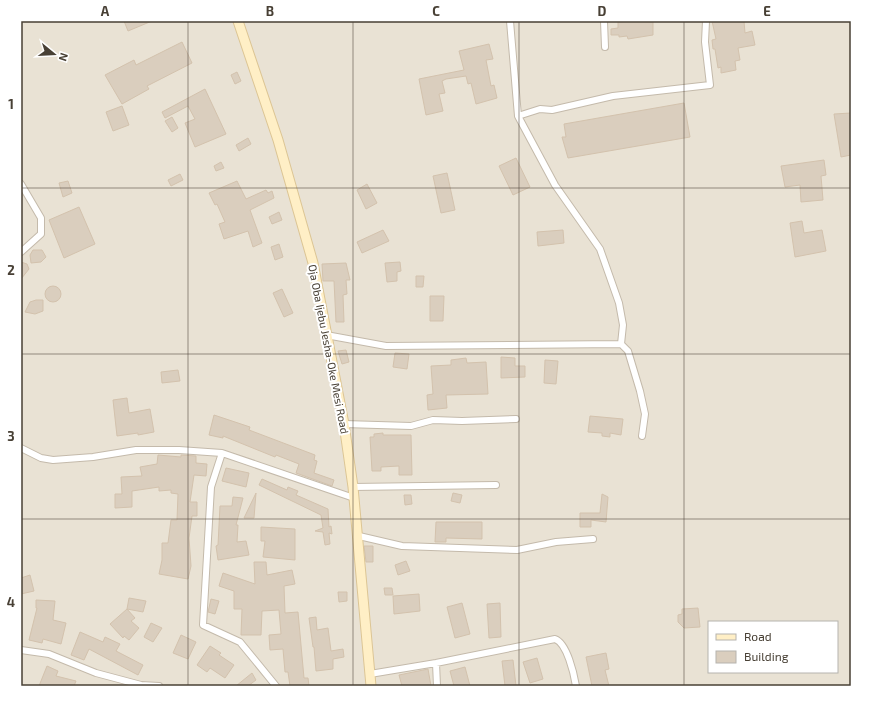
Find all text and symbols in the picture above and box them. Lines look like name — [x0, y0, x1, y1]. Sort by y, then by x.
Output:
text: A — [101, 3, 110, 19]
text: B — [266, 3, 274, 19]
text: C — [432, 3, 440, 19]
text: D — [598, 3, 607, 19]
text: E — [763, 3, 771, 19]
north arrow — [34, 34, 74, 74]
text: N — [57, 51, 71, 63]
text: 1 — [8, 96, 14, 112]
text: 2 — [7, 262, 15, 278]
street label: Oja Oba Ijebu Jesha-Oke Mesi Road — [305, 263, 352, 435]
text: 3 — [7, 428, 15, 444]
text: 4 — [7, 594, 15, 610]
legend — [708, 621, 838, 673]
text: Road — [744, 629, 772, 643]
text: Building — [744, 649, 789, 663]

